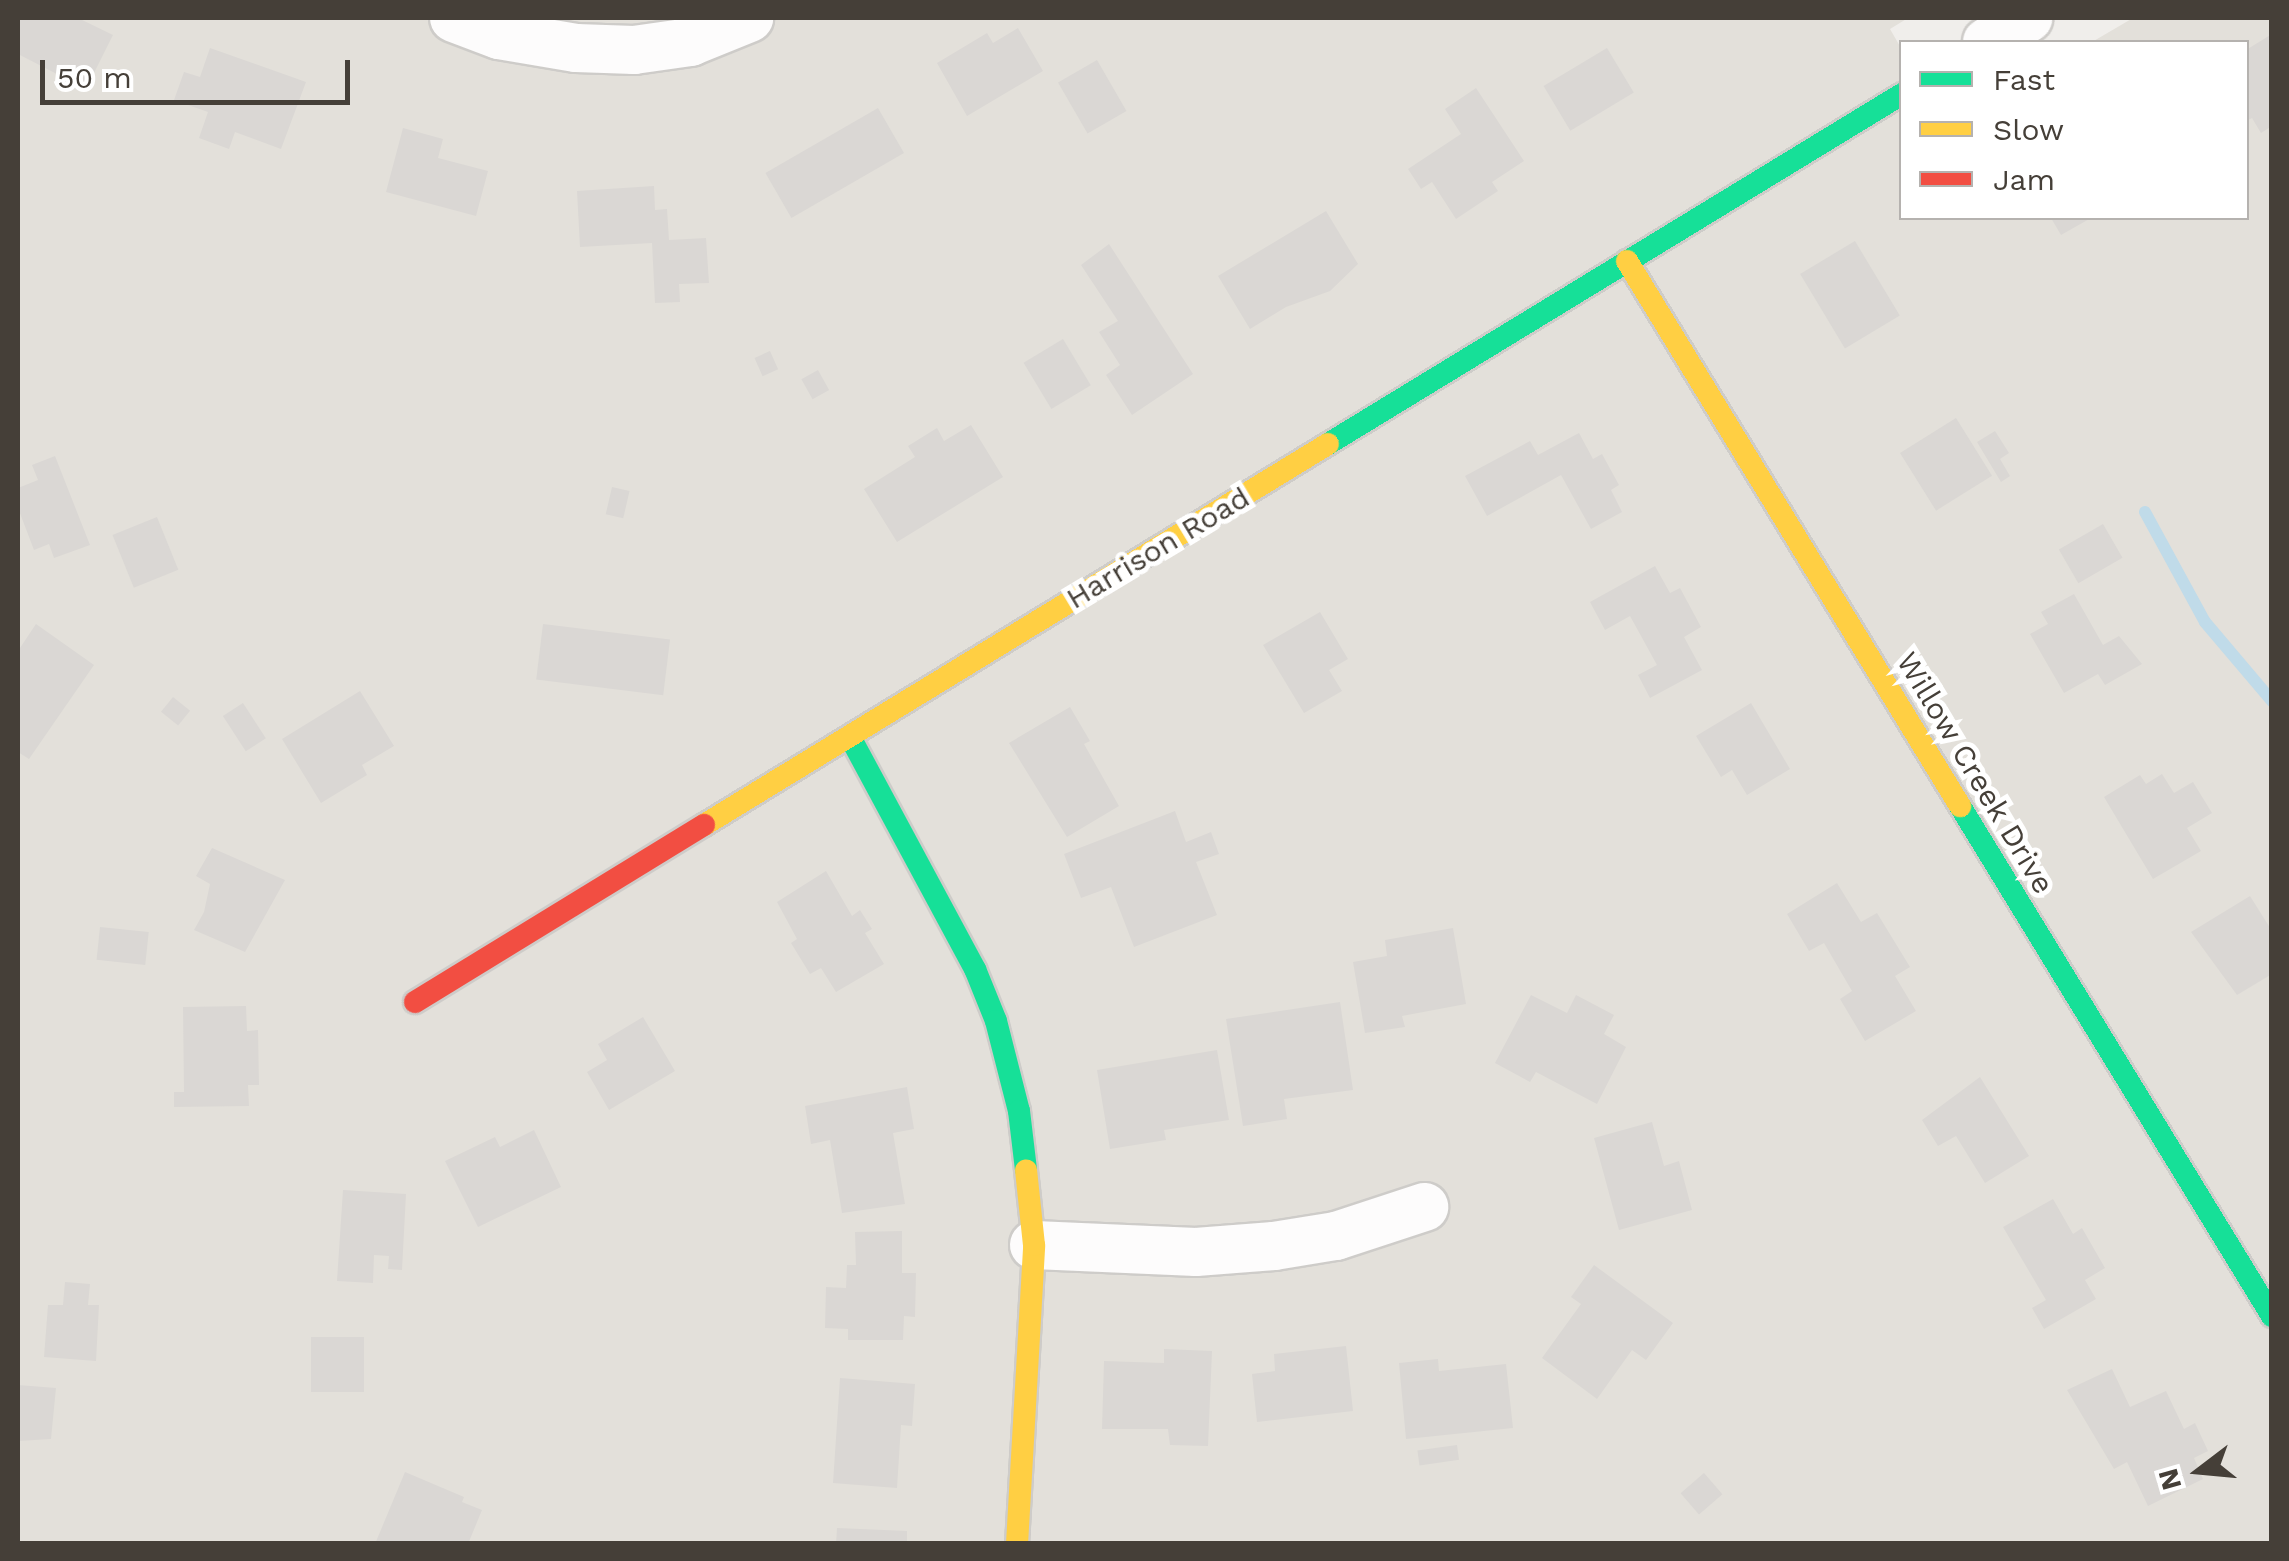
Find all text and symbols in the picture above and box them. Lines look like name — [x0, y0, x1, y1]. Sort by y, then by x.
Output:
scale bar — [45, 40, 355, 102]
legend — [1899, 40, 2249, 220]
text: 50 m — [57, 60, 132, 95]
text: Fast — [1993, 62, 2055, 97]
text: Slow — [1993, 112, 2064, 147]
text: Jam — [1993, 162, 2055, 197]
street label: Harrison Road — [1060, 479, 1256, 617]
street label: Willow Creek Drive — [1888, 645, 2062, 901]
north arrow — [2149, 1421, 2249, 1521]
text: N — [2151, 1465, 2188, 1494]

